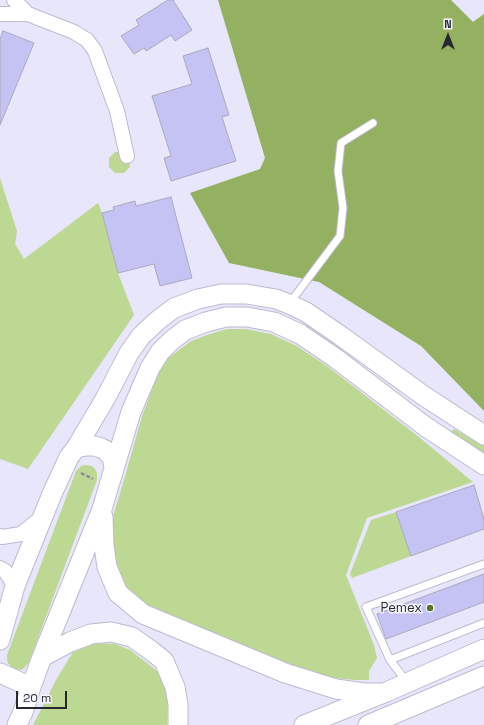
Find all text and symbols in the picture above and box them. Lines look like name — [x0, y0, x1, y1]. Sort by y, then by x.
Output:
north arrow — [428, 16, 468, 56]
text: N — [444, 17, 452, 31]
place label: Pemex — [381, 600, 422, 616]
marker: Pemex — [425, 603, 435, 613]
scale bar — [18, 683, 69, 709]
text: 20 m — [23, 690, 51, 706]

